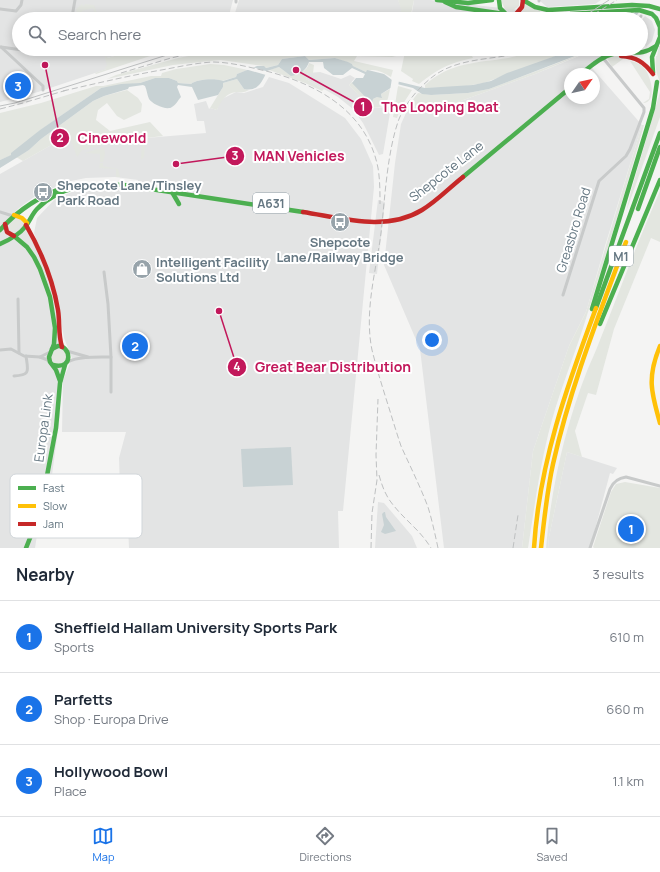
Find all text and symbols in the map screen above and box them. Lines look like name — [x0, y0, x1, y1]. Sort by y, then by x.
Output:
search box — [12, 12, 648, 56]
icon: search — [26, 23, 48, 45]
text: Search here — [58, 24, 141, 45]
north arrow — [564, 68, 600, 104]
pin: 3 — [5, 71, 31, 101]
callout: The Looping Boat — [353, 94, 507, 120]
text: The Looping Boat — [381, 97, 499, 116]
text: 1 — [360, 98, 366, 115]
callout: Cineworld — [50, 125, 155, 151]
text: Cineworld — [78, 128, 146, 147]
text: 2 — [56, 129, 64, 146]
street label: Shepcote Lane — [405, 136, 487, 206]
callout: MAN Vehicles — [225, 143, 352, 169]
text: MAN Vehicles — [253, 146, 345, 165]
text: 3 — [232, 147, 239, 164]
place label: Shepcote Lane/Tinsley Park Road — [57, 176, 202, 209]
bus stop icon: Shepcote Lane/Tinsley Park Road — [32, 181, 54, 203]
street label: Greasbro Road — [551, 185, 595, 275]
road number: A631 — [253, 193, 289, 213]
bus stop icon: Shepcote Lane/Railway Bridge — [329, 211, 351, 233]
place label: Shepcote Lane/Railway Bridge — [276, 233, 404, 266]
road number: M1 — [609, 246, 633, 266]
place label: Intelligent Facility Solutions Ltd — [156, 253, 270, 286]
shop icon: Intelligent Facility Solutions Ltd — [131, 258, 153, 280]
your location — [422, 330, 442, 350]
pin: 2 — [122, 331, 148, 361]
callout: Great Bear Distribution — [227, 354, 419, 380]
text: Great Bear Distribution — [255, 357, 411, 376]
text: 4 — [233, 358, 241, 375]
street label: Europa Link — [29, 392, 57, 463]
legend — [10, 474, 142, 538]
text: Fast — [43, 480, 65, 495]
text: Slow — [43, 498, 68, 513]
pin: 1 — [618, 514, 644, 544]
text: Jam — [43, 516, 64, 531]
text: Nearby — [16, 563, 74, 586]
text: 3 results — [592, 565, 644, 583]
text: Sheffield Hallam University Sports Park — [54, 617, 337, 638]
text: 1 — [26, 628, 32, 646]
text: 610 m — [610, 628, 644, 646]
text: Sports — [54, 638, 94, 656]
text: Parfetts — [54, 689, 113, 710]
text: 2 — [25, 700, 33, 718]
text: 660 m — [606, 700, 644, 718]
text: Shop · Europa Drive — [54, 710, 169, 728]
text: Hollywood Bowl — [54, 761, 168, 782]
text: 3 — [25, 772, 33, 790]
text: 1.1 km — [613, 772, 644, 790]
text: Place — [54, 782, 87, 800]
tab: Map — [92, 825, 114, 864]
tab: Directions — [299, 825, 352, 864]
tab: Saved — [537, 825, 568, 864]

